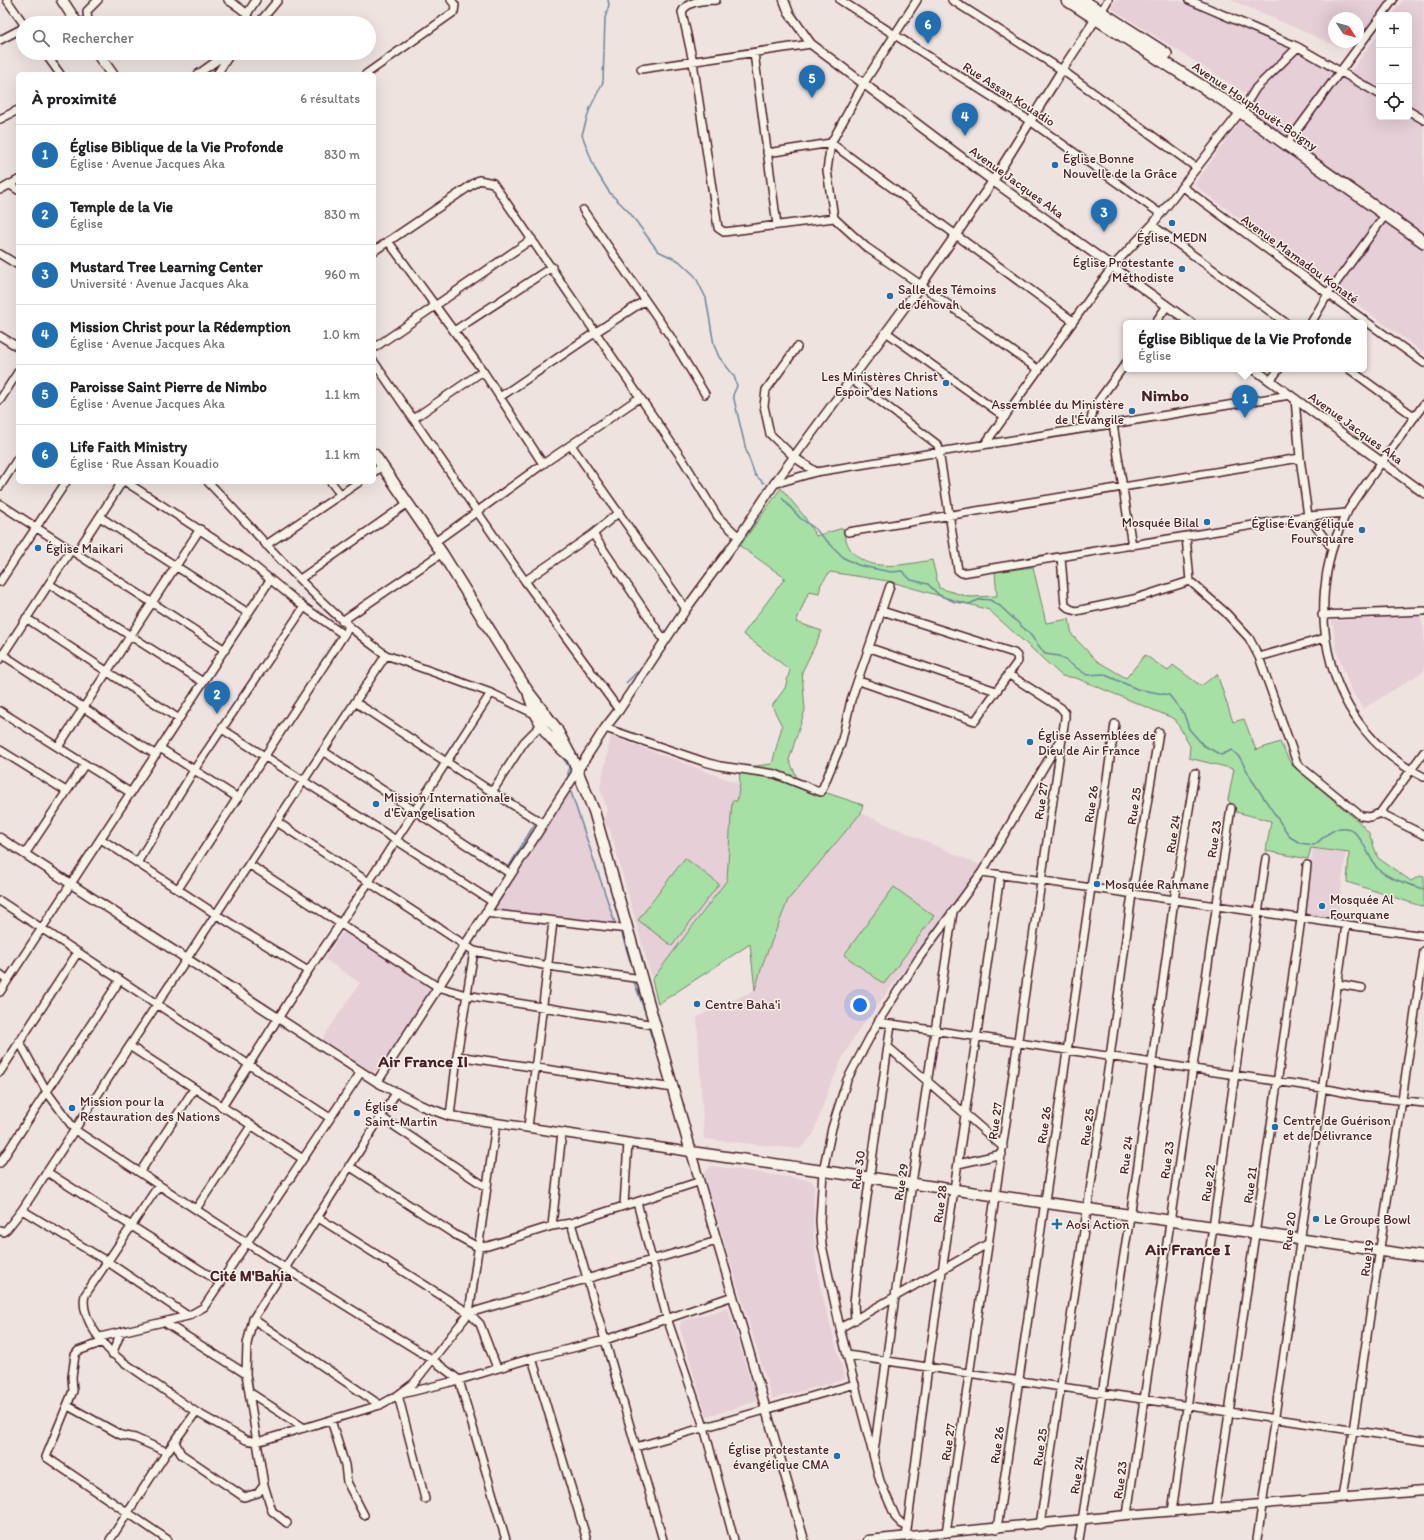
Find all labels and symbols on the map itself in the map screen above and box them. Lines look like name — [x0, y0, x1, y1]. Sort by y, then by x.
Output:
pin: 6 — [915, 11, 941, 44]
north arrow — [1328, 12, 1364, 48]
street label: Avenue Houphouët-Boigny — [1189, 58, 1321, 154]
street label: Rue Assan Kouadio — [960, 59, 1058, 130]
pin: 5 — [799, 65, 825, 98]
pin: 4 — [952, 103, 978, 136]
street label: Avenue Jacques Aka — [967, 143, 1067, 221]
place label: Église Bonne Nouvelle de la Grâce — [1063, 151, 1177, 181]
marker: Église Bonne Nouvelle de la Grâce — [1050, 160, 1060, 170]
pin: 3 — [1091, 199, 1117, 232]
street label: Avenue Mamadou Konaté — [1238, 211, 1362, 307]
marker: Église MEDN — [1167, 218, 1177, 228]
place label: Église MEDN — [1137, 230, 1207, 245]
place label: Église Protestante Méthodiste — [1073, 255, 1174, 285]
marker: Église Protestante Méthodiste — [1177, 264, 1187, 274]
place label: Salle des Témoins de Jéhovah — [898, 282, 997, 312]
marker: Salle des Témoins de Jéhovah — [885, 291, 895, 301]
place label: Les Ministères Christ Espoir des Nations — [821, 369, 938, 399]
marker: Les Ministères Christ Espoir des Nations — [941, 378, 951, 388]
district label: Nimbo — [1141, 385, 1189, 405]
pin: 1 — [1232, 385, 1258, 418]
street label: Avenue Jacques Aka — [1306, 389, 1406, 467]
place label: Assemblée du Ministère de l'Évangile — [991, 397, 1124, 427]
marker: Assemblée du Ministère de l'Évangile — [1127, 406, 1137, 416]
place label: Mosquée Bilal — [1122, 515, 1199, 530]
place label: Église Évangélique Foursquare — [1251, 516, 1354, 546]
marker: Mosquée Bilal — [1202, 517, 1212, 527]
marker: Église Évangélique Foursquare — [1357, 525, 1367, 535]
place label: Église Maikari — [46, 541, 123, 556]
marker: Église Maikari — [33, 543, 43, 553]
pin: 2 — [204, 681, 230, 714]
place label: Église Assemblées de Dieu de Air France — [1038, 728, 1156, 758]
marker: Église Assemblées de Dieu de Air France — [1025, 737, 1035, 747]
street label: Rue 27 — [1031, 781, 1051, 821]
street label: Rue 26 — [1081, 784, 1101, 824]
street label: Rue 25 — [1124, 786, 1144, 826]
place label: Mission Internationale d'Evangelisation — [384, 790, 510, 820]
marker: Mission Internationale d'Evangelisation — [371, 799, 381, 809]
street label: Rue 24 — [1163, 813, 1183, 854]
street label: Rue 23 — [1204, 819, 1224, 859]
place label: Mosquée Rahmane — [1105, 877, 1209, 892]
marker: Mosquée Rahmane — [1092, 879, 1102, 889]
place label: Mosquée Al Fourquane — [1330, 892, 1394, 922]
marker: Mosquée Al Fourquane — [1317, 901, 1327, 911]
your location — [850, 995, 870, 1015]
place label: Centre Baha'i — [705, 997, 781, 1012]
marker: Centre Baha'i — [692, 999, 702, 1009]
district label: Air France II — [377, 1051, 468, 1071]
place label: Mission pour la Restauration des Nations — [80, 1094, 220, 1124]
place label: Église Saint-Martin — [365, 1099, 437, 1129]
street label: Rue 27 — [985, 1101, 1005, 1141]
marker: Mission pour la Restauration des Nations — [67, 1103, 77, 1113]
street label: Rue 26 — [1034, 1105, 1054, 1145]
street label: Rue 25 — [1077, 1107, 1097, 1147]
marker: Église Saint-Martin — [352, 1108, 362, 1118]
place label: Centre de Guérison et de Délivrance — [1283, 1113, 1391, 1143]
marker: Centre de Guérison et de Délivrance — [1270, 1122, 1280, 1132]
street label: Rue 24 — [1116, 1135, 1136, 1175]
street label: Rue 23 — [1157, 1140, 1177, 1180]
street label: Rue 30 — [848, 1150, 868, 1190]
street label: Rue 29 — [891, 1162, 911, 1202]
street label: Rue 22 — [1198, 1163, 1218, 1203]
street label: Rue 21 — [1240, 1166, 1260, 1204]
street label: Rue 28 — [930, 1184, 950, 1224]
street label: Rue 20 — [1279, 1211, 1299, 1251]
place label: Le Groupe Bowl — [1324, 1212, 1411, 1227]
marker: Le Groupe Bowl — [1311, 1214, 1321, 1224]
place label: Aosi Action — [1066, 1217, 1130, 1232]
marker: Aosi Action — [1051, 1218, 1063, 1230]
street label: Rue 19 — [1357, 1238, 1377, 1277]
district label: Air France I — [1144, 1239, 1231, 1259]
district label: Cité M'Bahia — [210, 1267, 292, 1285]
street label: Rue 27 — [938, 1422, 958, 1462]
street label: Rue 26 — [987, 1425, 1007, 1465]
street label: Rue 25 — [1030, 1427, 1050, 1467]
place label: Église protestante évangélique CMA — [728, 1442, 830, 1472]
marker: Église protestante évangélique CMA — [832, 1451, 842, 1461]
street label: Rue 24 — [1067, 1454, 1087, 1495]
street label: Rue 23 — [1110, 1460, 1130, 1500]

